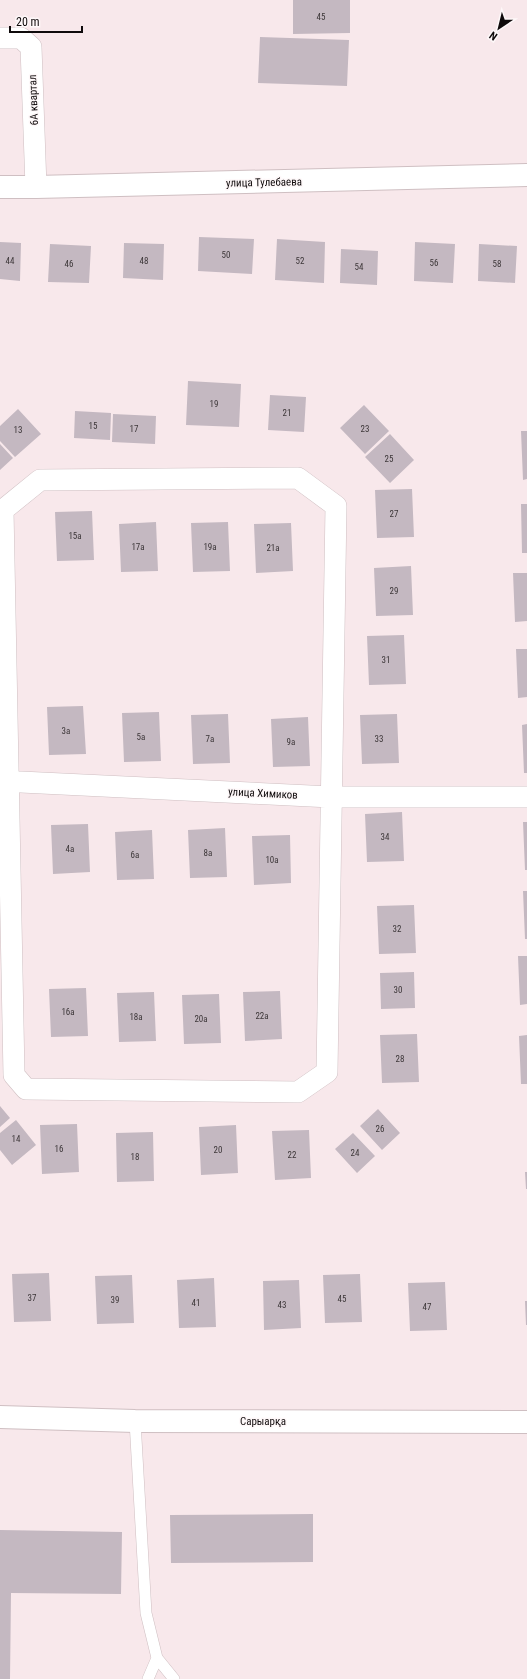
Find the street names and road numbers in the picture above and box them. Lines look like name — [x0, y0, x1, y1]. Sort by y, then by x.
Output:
street label: 6А квартал — [26, 74, 41, 126]
street label: улица Тулебаева — [226, 175, 302, 190]
street label: улица Химиков — [228, 785, 298, 802]
street label: Сарыарқа — [240, 1415, 286, 1428]

